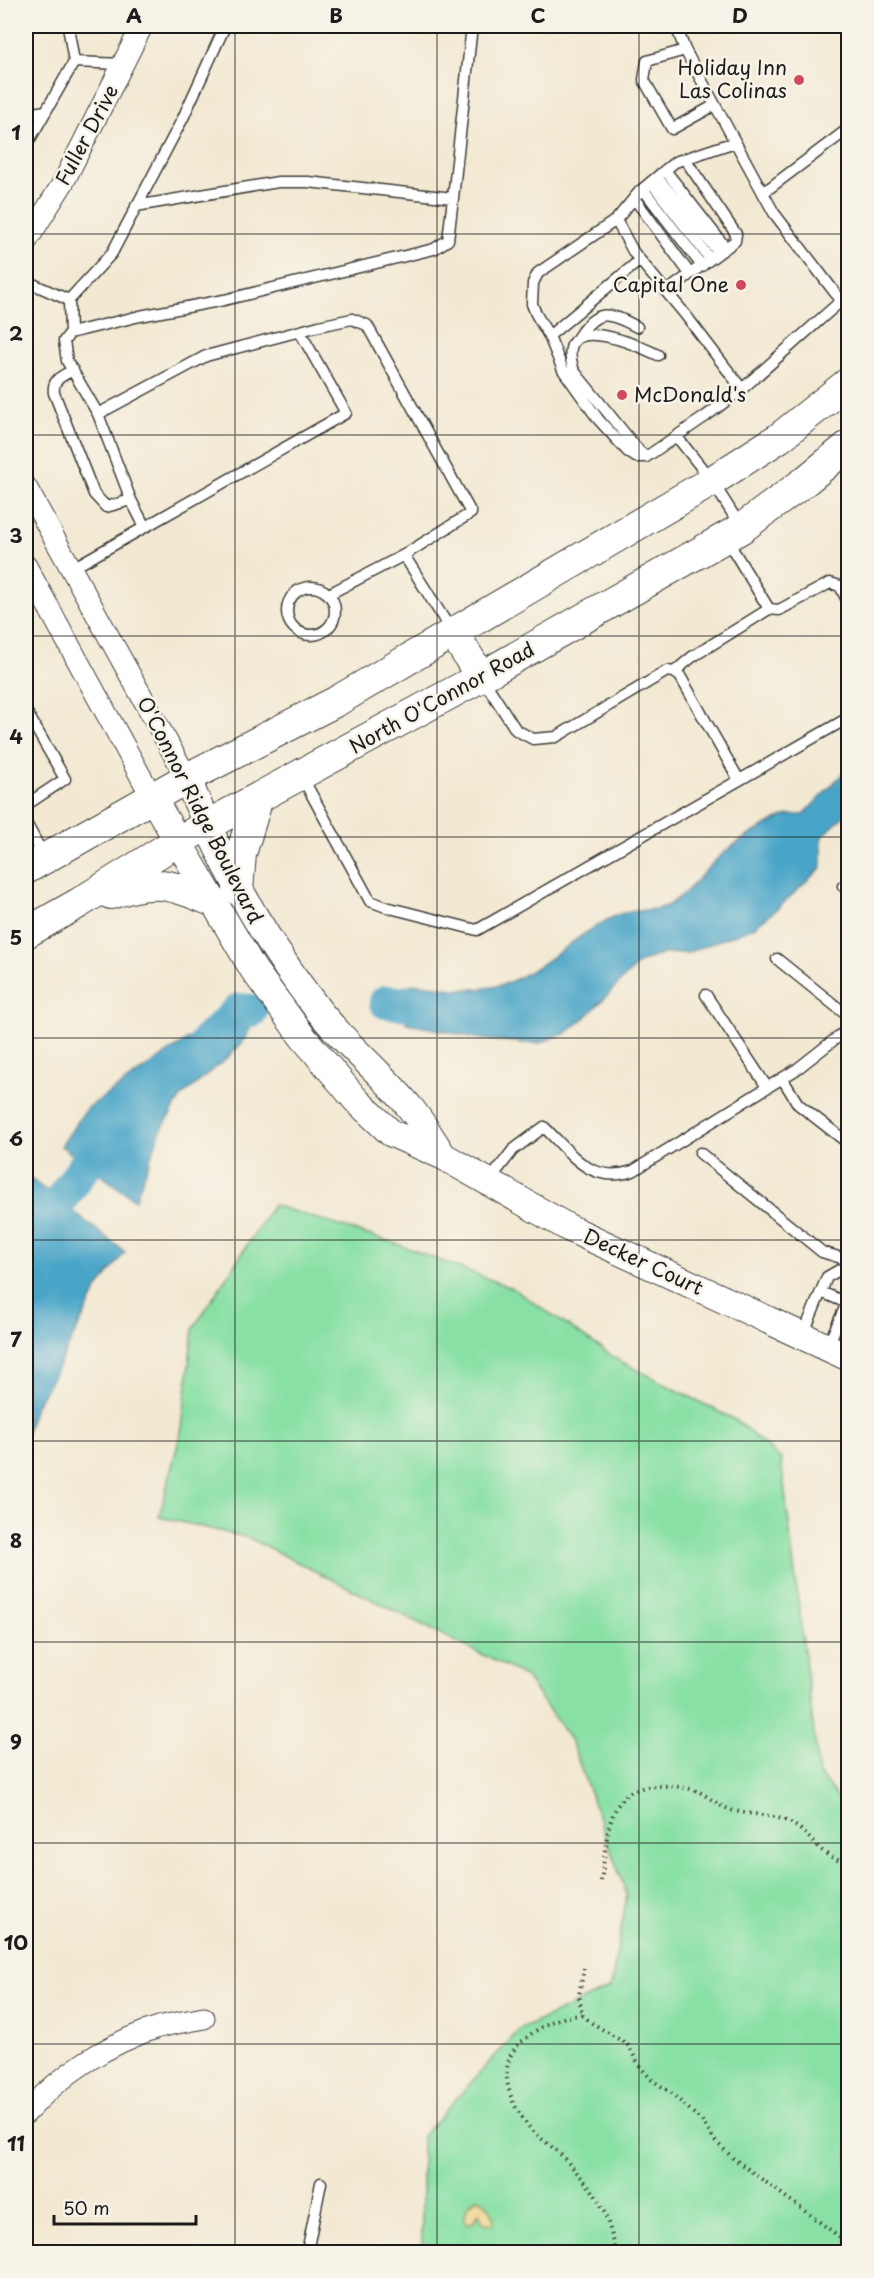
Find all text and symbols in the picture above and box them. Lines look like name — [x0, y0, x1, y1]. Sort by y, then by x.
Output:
text: A — [126, 0, 142, 30]
text: B — [329, 0, 343, 30]
text: C — [530, 0, 546, 30]
text: D — [732, 0, 748, 30]
place label: Holiday Inn Las Colinas — [678, 52, 787, 105]
marker: Holiday Inn Las Colinas — [792, 73, 806, 87]
street label: Fuller Drive — [47, 79, 125, 190]
text: 1 — [11, 117, 21, 147]
place label: Capital One — [613, 269, 729, 299]
marker: Capital One — [734, 278, 748, 292]
text: 2 — [9, 318, 23, 348]
place label: McDonald's — [634, 379, 746, 409]
marker: McDonald's — [615, 388, 629, 402]
text: 3 — [9, 520, 23, 550]
street label: North O'Connor Road — [343, 634, 540, 761]
street label: O'Connor Ridge Boulevard — [131, 691, 271, 928]
text: 4 — [9, 721, 23, 751]
text: 5 — [10, 922, 22, 952]
text: 6 — [9, 1123, 23, 1153]
street label: Decker Court — [578, 1220, 709, 1302]
text: 7 — [10, 1324, 22, 1354]
text: 8 — [10, 1525, 22, 1555]
text: 9 — [10, 1726, 22, 1756]
text: 10 — [4, 1927, 28, 1957]
text: 11 — [7, 2128, 25, 2158]
scale bar — [54, 2188, 196, 2226]
text: 50 m — [63, 2194, 110, 2221]

